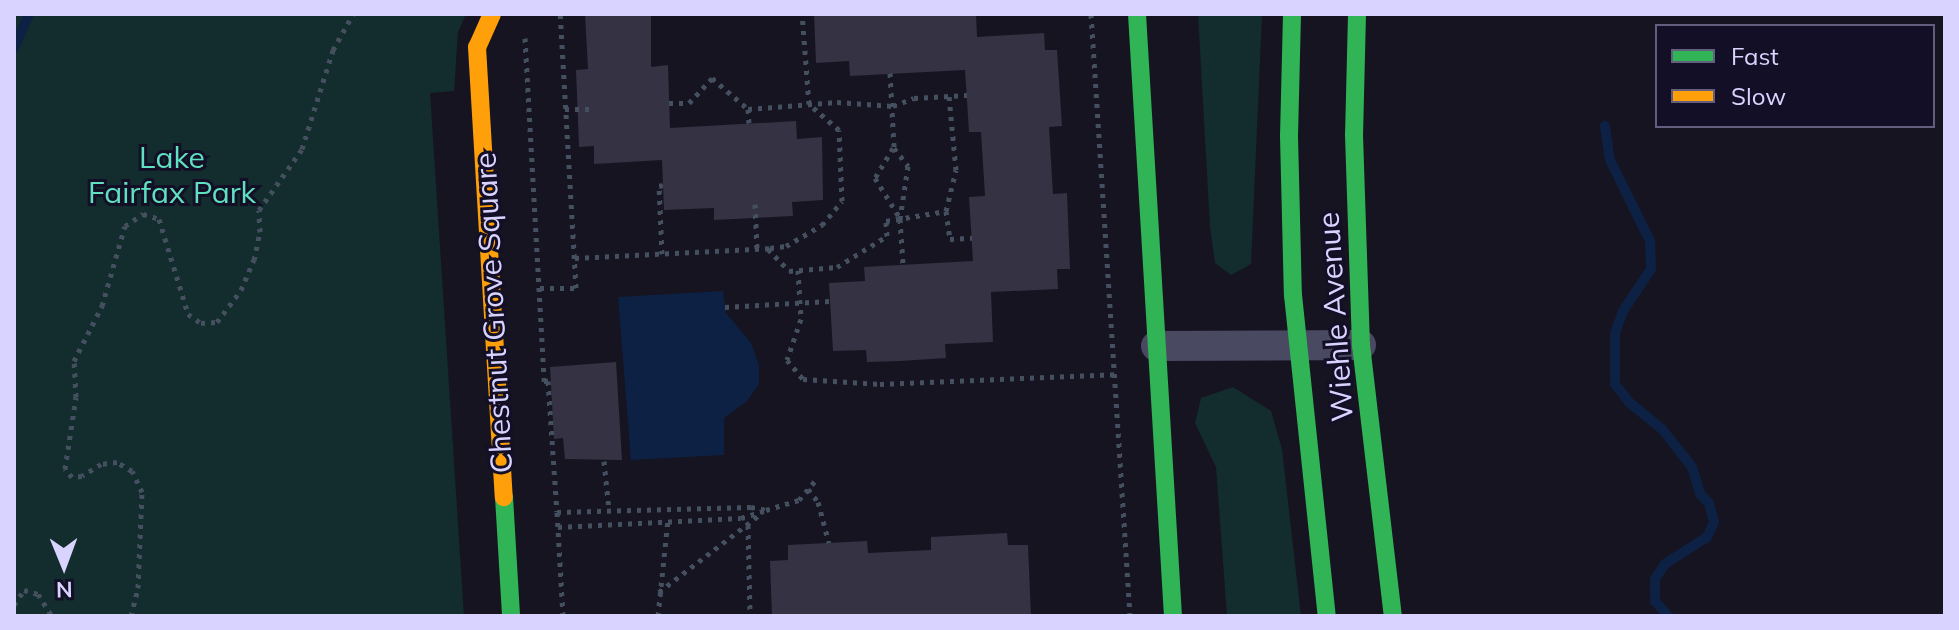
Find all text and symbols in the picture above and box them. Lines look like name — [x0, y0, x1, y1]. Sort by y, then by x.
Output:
legend — [1655, 24, 1935, 128]
text: Fast — [1731, 41, 1779, 71]
text: Slow — [1731, 81, 1786, 111]
park label: Lake Fairfax Park — [88, 139, 256, 210]
street label: Chestnut Grove Square — [467, 152, 519, 474]
street label: Wiehle Avenue — [1310, 211, 1360, 423]
north arrow — [24, 526, 104, 606]
text: N — [56, 576, 73, 604]

